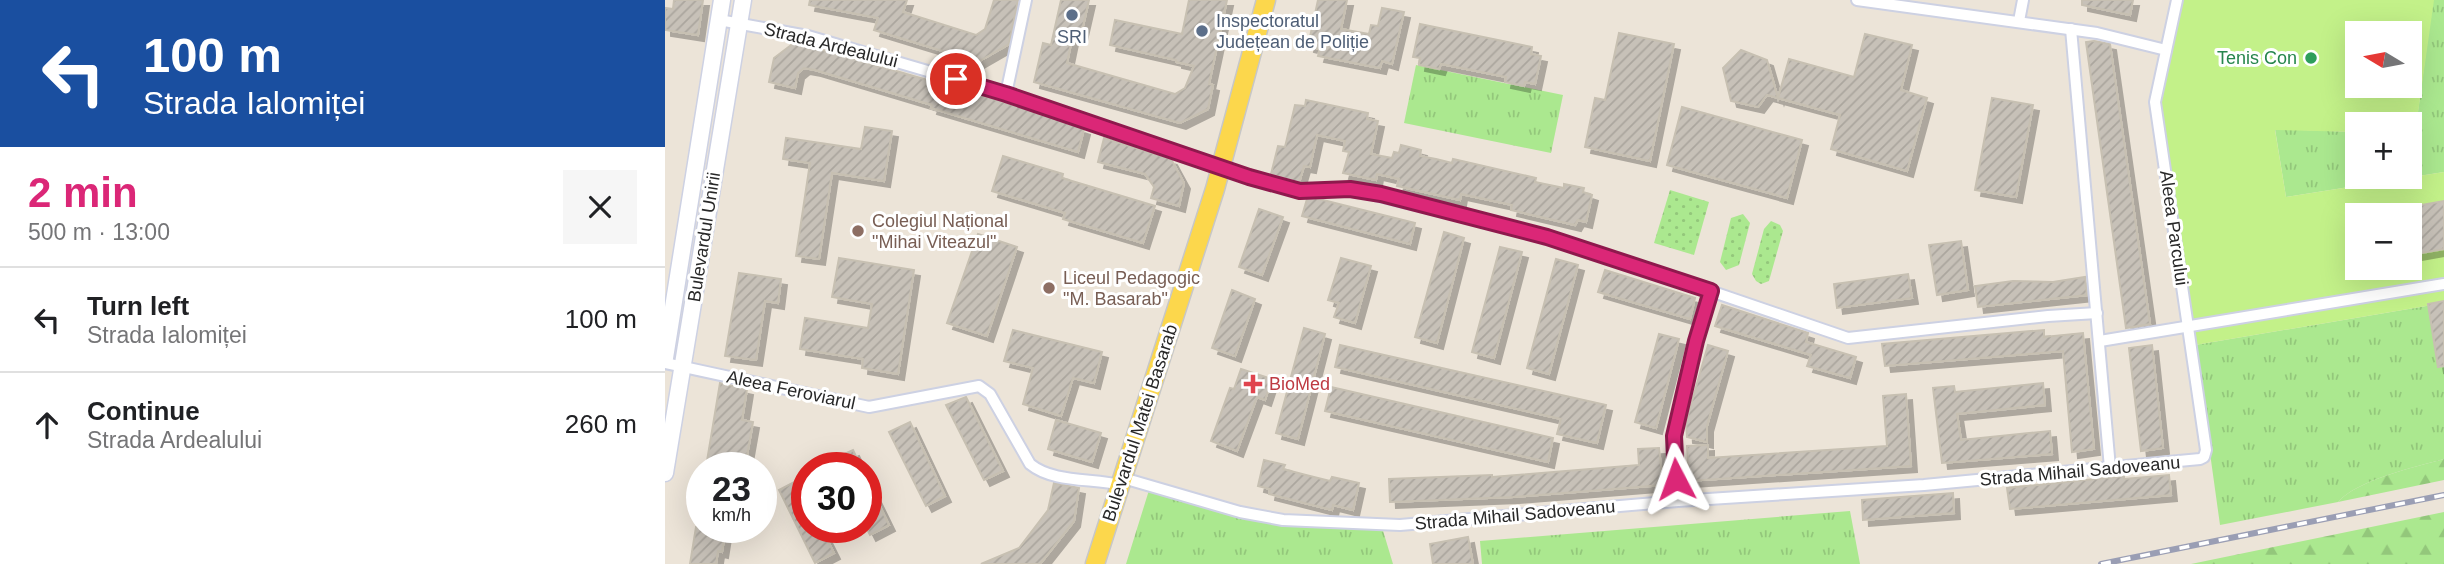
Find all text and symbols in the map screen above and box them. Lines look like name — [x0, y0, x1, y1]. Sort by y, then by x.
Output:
marker: SRI — [1064, 7, 1080, 23]
place label: Inspectoratul Județean de Poliție — [1216, 11, 1369, 52]
street label: Strada Ardealului — [762, 19, 900, 71]
north arrow — [2345, 21, 2422, 98]
map controls — [2345, 21, 2422, 280]
marker: Inspectoratul Județean de Poliție — [1194, 23, 1210, 39]
place label: SRI — [1057, 27, 1087, 47]
icon: left — [28, 28, 119, 119]
text: 100 m — [143, 28, 282, 82]
place label: Tenis Con — [2217, 48, 2297, 68]
pin — [926, 49, 986, 109]
marker: Tenis Con — [2303, 50, 2319, 66]
icon: arrive — [937, 60, 975, 98]
text: Strada Ialomiței — [143, 85, 365, 121]
button: + — [2345, 112, 2422, 189]
text: 2 min — [28, 169, 138, 216]
street label: Aleea Parcului — [2156, 169, 2192, 287]
button: close — [563, 170, 637, 244]
street label: Bulevardul Unirii — [684, 171, 724, 303]
button: − — [2345, 203, 2422, 280]
place label: Colegiul Național "Mihai Viteazul" — [872, 211, 1008, 252]
text: 500 m · 13:00 — [28, 219, 170, 245]
marker: Colegiul Național "Mihai Viteazul" — [850, 223, 866, 239]
place label: Liceul Pedagogic "M. Basarab" — [1063, 268, 1200, 309]
marker: Liceul Pedagogic "M. Basarab" — [1041, 280, 1057, 296]
text: Turn left — [87, 291, 189, 321]
icon: left — [28, 301, 66, 339]
text: 100 m — [565, 304, 637, 334]
text: Strada Ialomiței — [87, 322, 247, 348]
street label: Bulevardul Matei Basarab — [1099, 322, 1181, 524]
street label: Aleea Feroviarul — [725, 367, 857, 413]
marker: BioMed — [1243, 374, 1263, 394]
place label: BioMed — [1269, 374, 1330, 394]
text: Continue — [87, 396, 200, 426]
icon: ahead — [28, 406, 66, 444]
text: 260 m — [565, 409, 637, 439]
text: Strada Ardealului — [87, 427, 262, 453]
position arrow — [1639, 442, 1713, 516]
speed limit sign: 30 — [791, 452, 882, 543]
street label: Strada Mihail Sadoveanu — [1979, 452, 2181, 490]
text: 23 — [712, 469, 751, 508]
street label: Strada Mihail Sadoveanu — [1414, 496, 1616, 534]
text: km/h — [712, 505, 751, 525]

